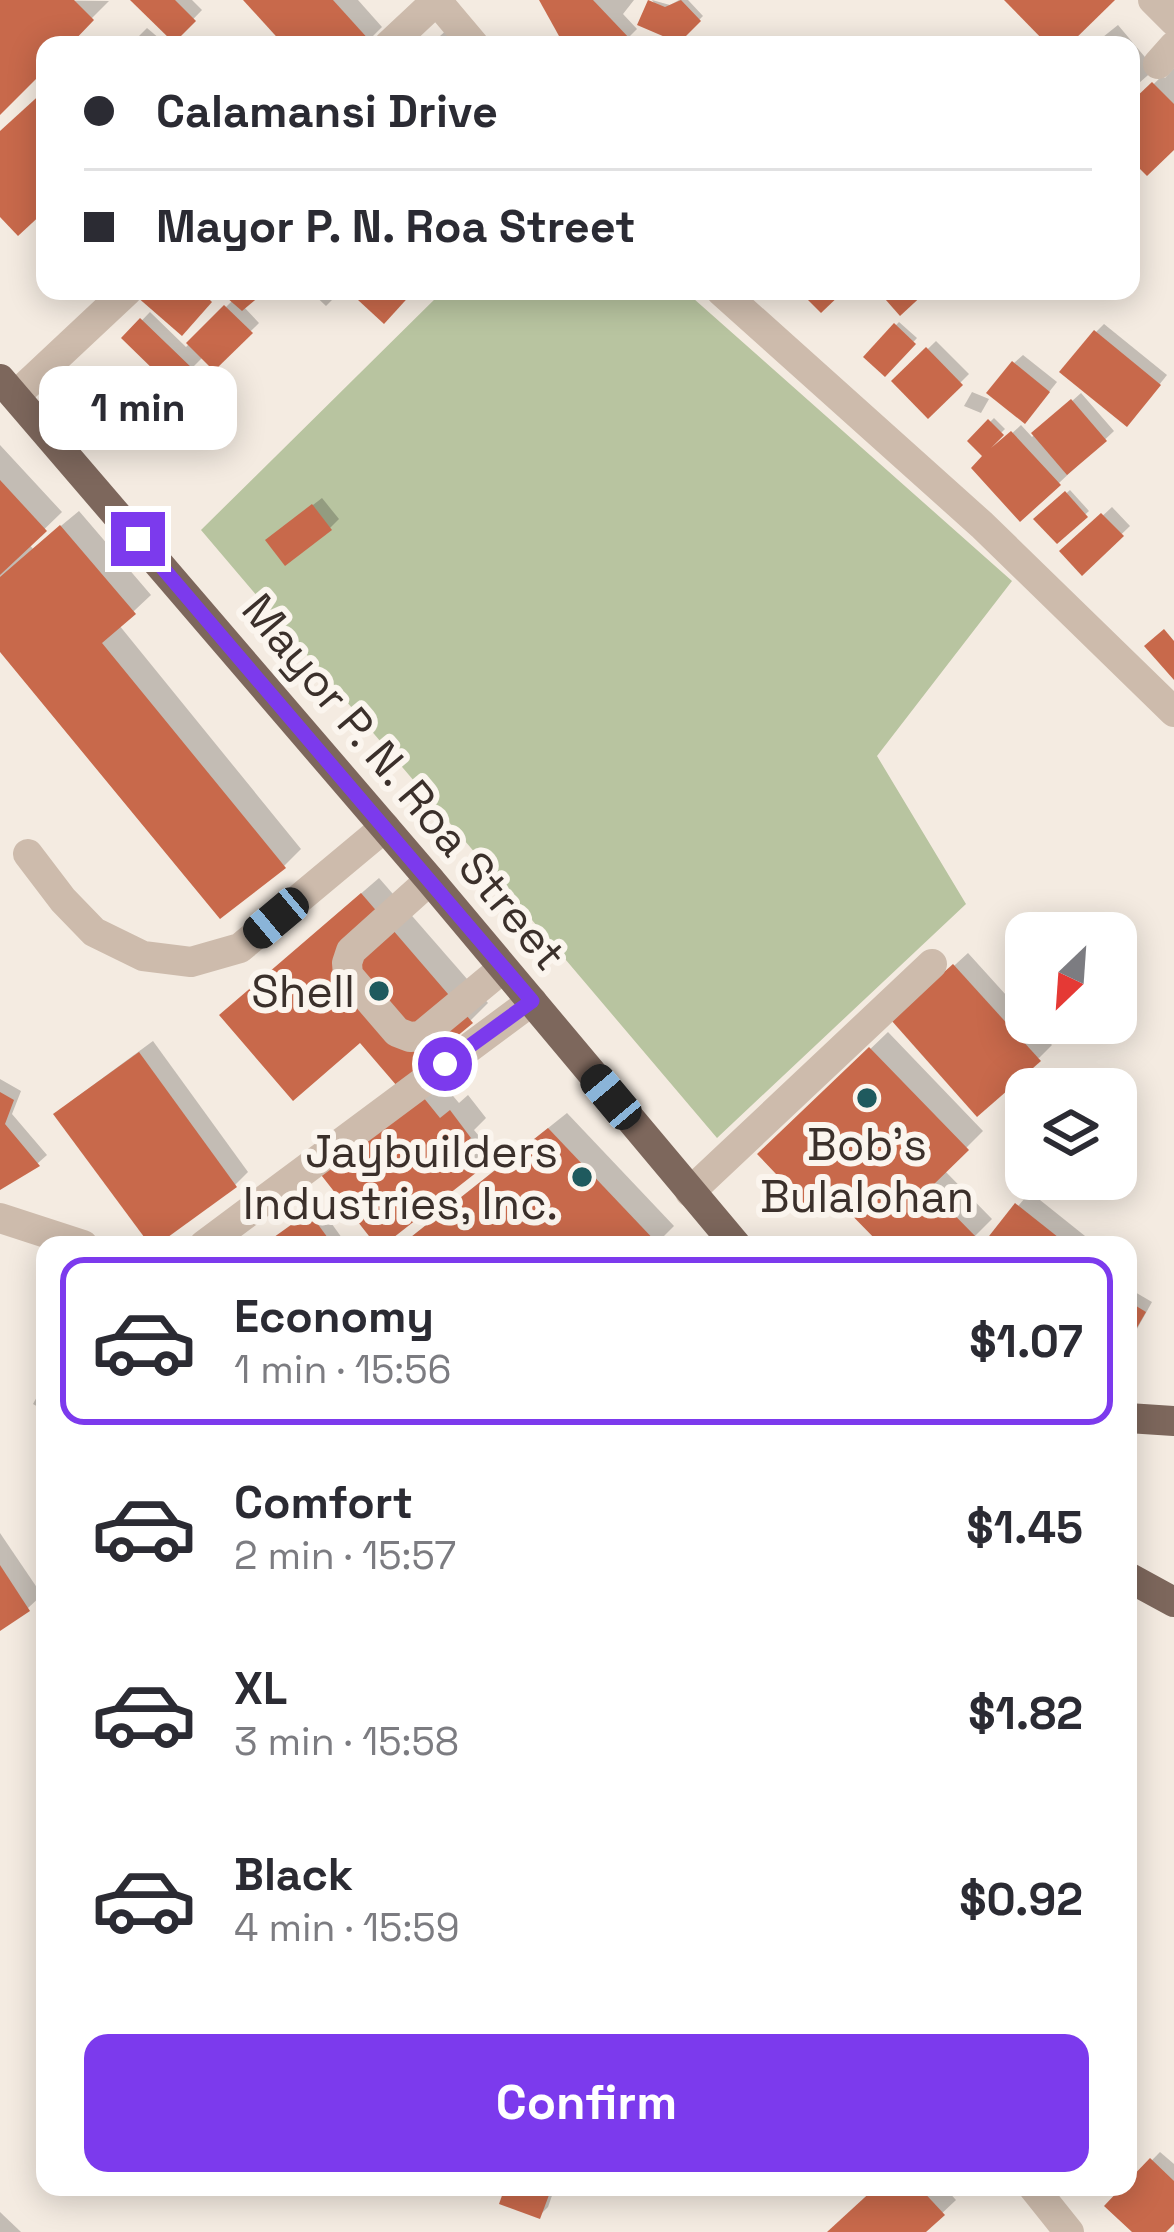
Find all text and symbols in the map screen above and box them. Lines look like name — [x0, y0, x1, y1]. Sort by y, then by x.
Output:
text: Calamansi Drive — [156, 83, 498, 140]
text: Mayor P. N. Roa Street — [156, 198, 635, 255]
callout: 1 min — [39, 365, 237, 449]
text: 1 min — [90, 383, 186, 432]
route end — [111, 512, 165, 566]
street label: Mayor P. N. Roa Street — [230, 582, 578, 982]
car — [237, 881, 315, 955]
north arrow — [1005, 912, 1137, 1044]
map controls — [1005, 912, 1137, 1200]
place label: Shell — [251, 963, 355, 1020]
marker: Shell — [366, 978, 392, 1004]
route start — [418, 1037, 472, 1091]
car — [574, 1058, 648, 1136]
button: layers — [1005, 1068, 1137, 1200]
marker: Bob's Bulalohan — [854, 1085, 880, 1111]
place label: Bob's Bulalohan — [760, 1116, 974, 1225]
place label: Jaybuilders Industries, Inc. — [243, 1123, 558, 1232]
marker: Jaybuilders Industries, Inc. — [569, 1164, 595, 1190]
icon: car — [90, 1287, 198, 1395]
text: Economy — [234, 1288, 434, 1345]
text: $1.07 — [969, 1313, 1083, 1370]
text: 1 min · 15:56 — [234, 1345, 451, 1394]
icon: car — [90, 1473, 198, 1581]
text: Comfort — [234, 1474, 413, 1531]
text: $1.45 — [966, 1499, 1083, 1556]
text: 2 min · 15:57 — [234, 1531, 456, 1580]
icon: car — [90, 1659, 198, 1767]
text: XL — [234, 1660, 287, 1717]
text: $1.82 — [968, 1685, 1083, 1742]
text: 3 min · 15:58 — [234, 1717, 459, 1766]
icon: car — [90, 1845, 198, 1953]
text: Black — [234, 1846, 353, 1903]
text: $0.92 — [959, 1871, 1083, 1928]
text: 4 min · 15:59 — [234, 1903, 460, 1952]
button: Confirm — [84, 2034, 1089, 2172]

